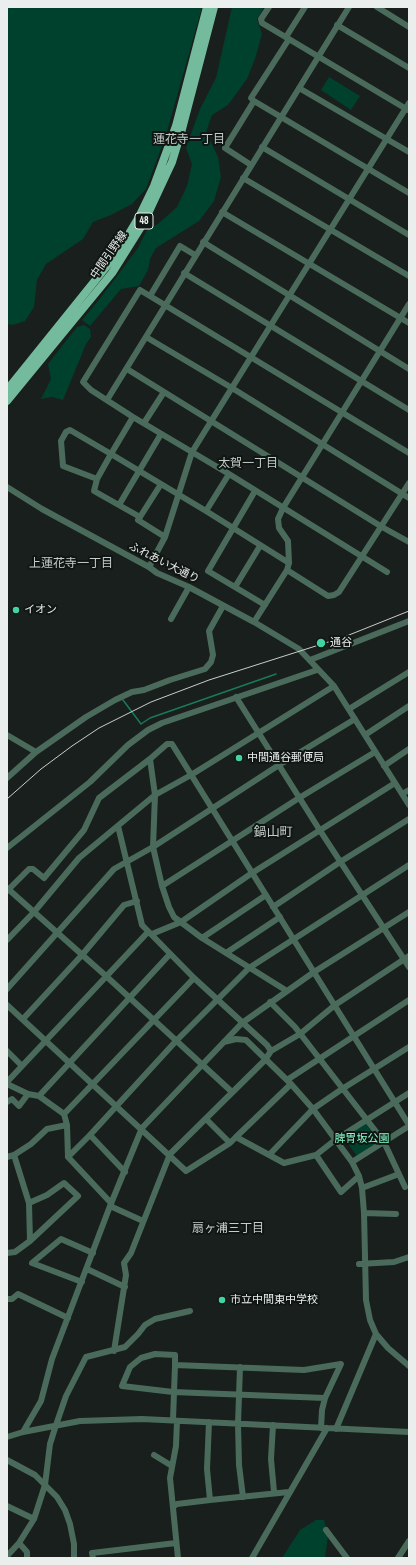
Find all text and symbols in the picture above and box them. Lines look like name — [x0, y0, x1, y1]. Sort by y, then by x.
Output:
district label: 蓮花寺一丁目 — [153, 133, 225, 147]
road number: 48 — [135, 213, 153, 229]
street label: 中間引野線 — [88, 229, 130, 281]
district label: 太賀一丁目 — [218, 457, 278, 471]
street label: ふれあい大通り — [127, 540, 201, 586]
district label: 上蓮花寺一丁目 — [29, 557, 113, 571]
place label: イオン — [24, 603, 57, 617]
marker: イオン — [11, 605, 21, 615]
place label: 通谷 — [330, 636, 352, 650]
marker: 通谷 — [315, 637, 327, 649]
place label: 中間通谷郵便局 — [247, 751, 324, 765]
marker: 中間通谷郵便局 — [234, 753, 244, 763]
district label: 鍋山町 — [254, 825, 292, 841]
park label: 脾胃坂公園 — [335, 1132, 389, 1146]
district label: 扇ヶ浦三丁目 — [192, 1222, 264, 1236]
place label: 市立中間東中学校 — [230, 1293, 318, 1307]
marker: 市立中間東中学校 — [217, 1295, 227, 1305]

